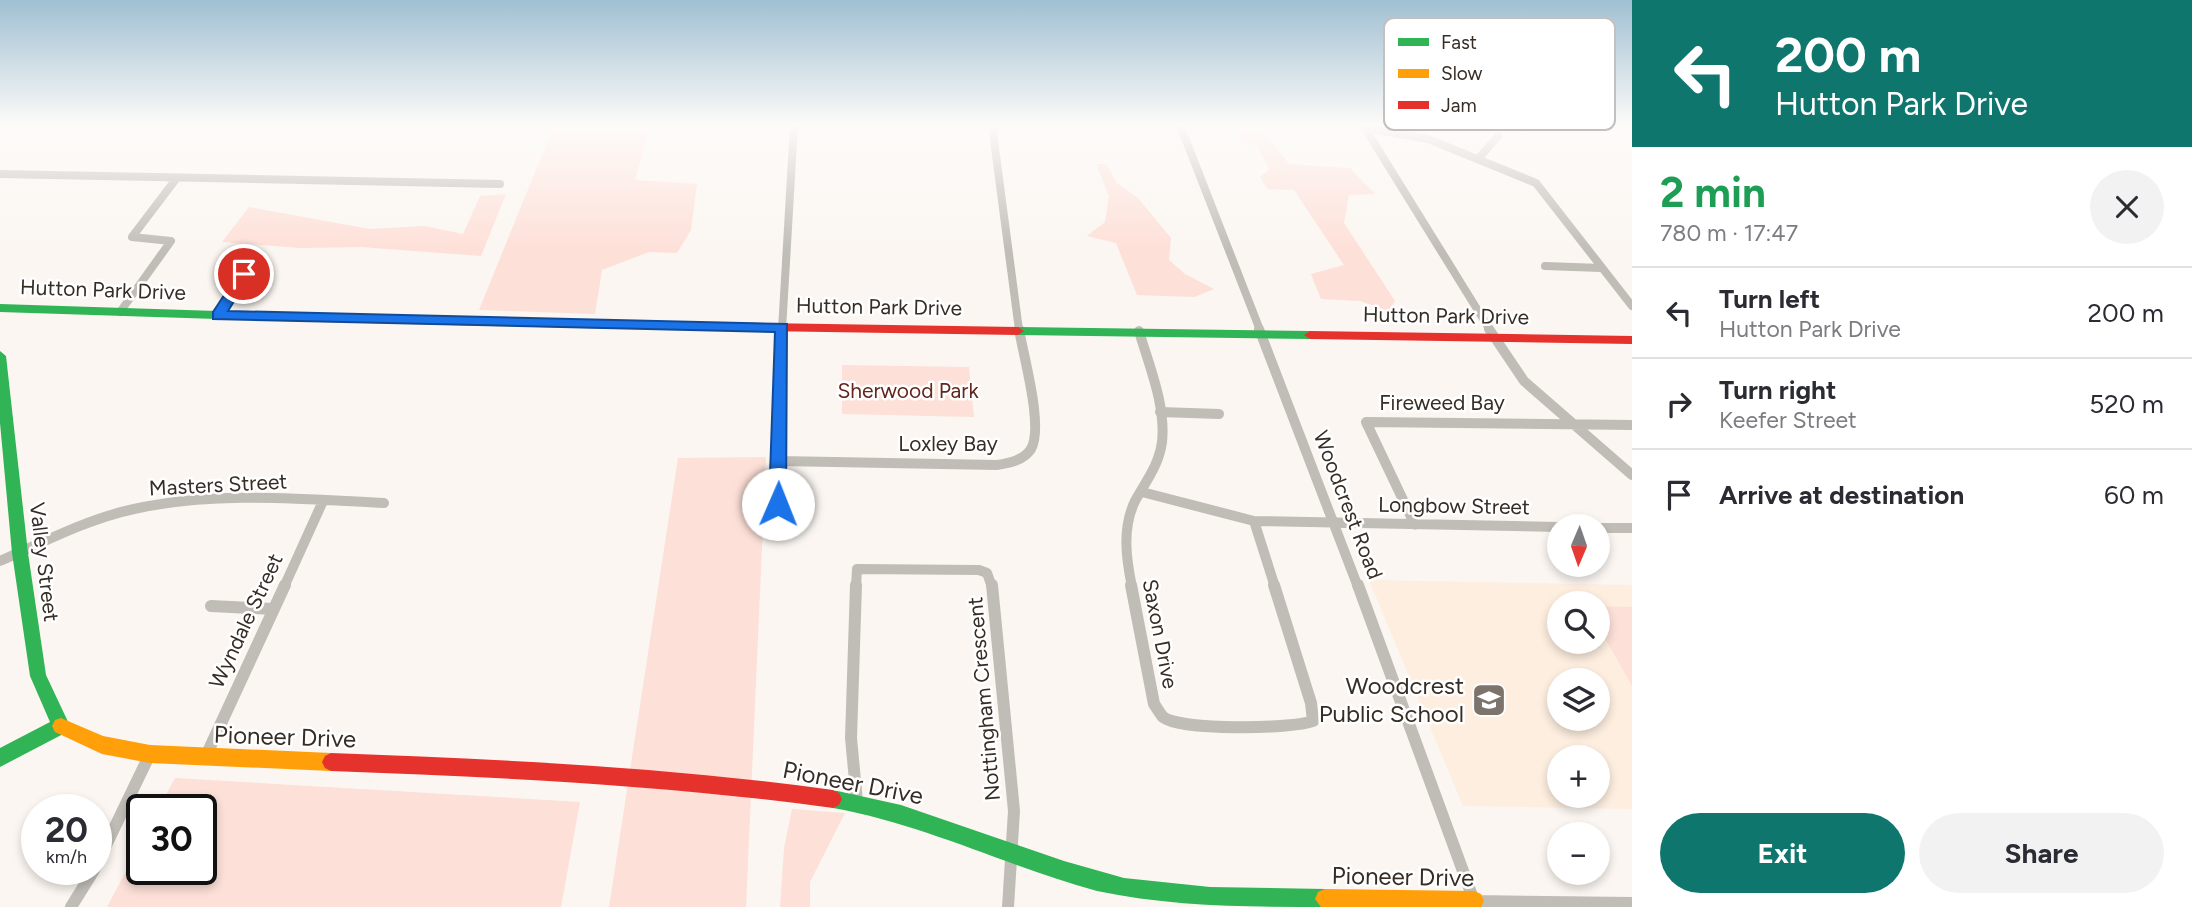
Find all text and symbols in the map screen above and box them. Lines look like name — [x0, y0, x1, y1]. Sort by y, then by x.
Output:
legend — [1384, 18, 1615, 130]
text: 200 m — [1775, 25, 1921, 84]
icon: left — [1660, 28, 1751, 119]
text: Fast — [1441, 31, 1477, 54]
text: Slow — [1441, 62, 1483, 85]
text: Hutton Park Drive — [1775, 85, 2028, 123]
text: Jam — [1441, 94, 1477, 117]
text: 2 min — [1660, 167, 1766, 218]
button: close — [2090, 170, 2164, 244]
text: 780 m · 17:47 — [1660, 219, 1798, 247]
pin — [214, 244, 274, 304]
icon: arrive — [225, 255, 263, 293]
street label: Hutton Park Drive — [20, 274, 186, 305]
text: Turn left — [1719, 283, 1820, 315]
street label: Hutton Park Drive — [796, 293, 962, 320]
icon: left — [1660, 294, 1698, 332]
text: 200 m — [2088, 297, 2164, 329]
street label: Hutton Park Drive — [1363, 302, 1529, 329]
text: Hutton Park Drive — [1719, 315, 1901, 343]
text: Turn right — [1719, 374, 1836, 406]
park label: Sherwood Park — [837, 378, 979, 403]
icon: right — [1660, 385, 1698, 423]
text: 520 m — [2089, 388, 2164, 420]
street label: Fireweed Bay — [1379, 390, 1505, 415]
text: Keefer Street — [1719, 406, 1857, 434]
street label: Woodcrest Road — [1309, 427, 1388, 583]
street label: Loxley Bay — [898, 431, 998, 456]
position arrow — [741, 467, 815, 541]
street label: Masters Street — [148, 468, 288, 501]
icon: arrive — [1660, 476, 1698, 514]
text: Arrive at destination — [1719, 479, 1964, 511]
text: 60 m — [2104, 479, 2164, 511]
street label: Longbow Street — [1378, 492, 1530, 519]
street label: Valley Street — [25, 501, 64, 623]
north arrow — [1547, 514, 1610, 578]
map controls — [1547, 514, 1610, 885]
street label: Wyndale Street — [203, 549, 288, 692]
street label: Saxon Drive — [1138, 577, 1183, 691]
button: search — [1547, 591, 1610, 654]
street label: Nottingham Crescent — [962, 596, 1005, 802]
button: layers — [1547, 668, 1610, 731]
place label: Woodcrest Public School — [1319, 671, 1464, 728]
school or university icon: Woodcrest Public School — [1470, 681, 1508, 719]
street label: Pioneer Drive — [213, 720, 357, 753]
button: + — [1547, 745, 1610, 808]
street label: Pioneer Drive — [780, 755, 926, 810]
speed limit sign: 30 — [126, 794, 217, 885]
text: 20 — [45, 809, 88, 851]
button: Exit — [1660, 813, 1905, 893]
button: Share — [1919, 813, 2164, 893]
button: − — [1547, 822, 1610, 885]
text: km/h — [46, 846, 87, 868]
street label: Pioneer Drive — [1332, 861, 1475, 892]

